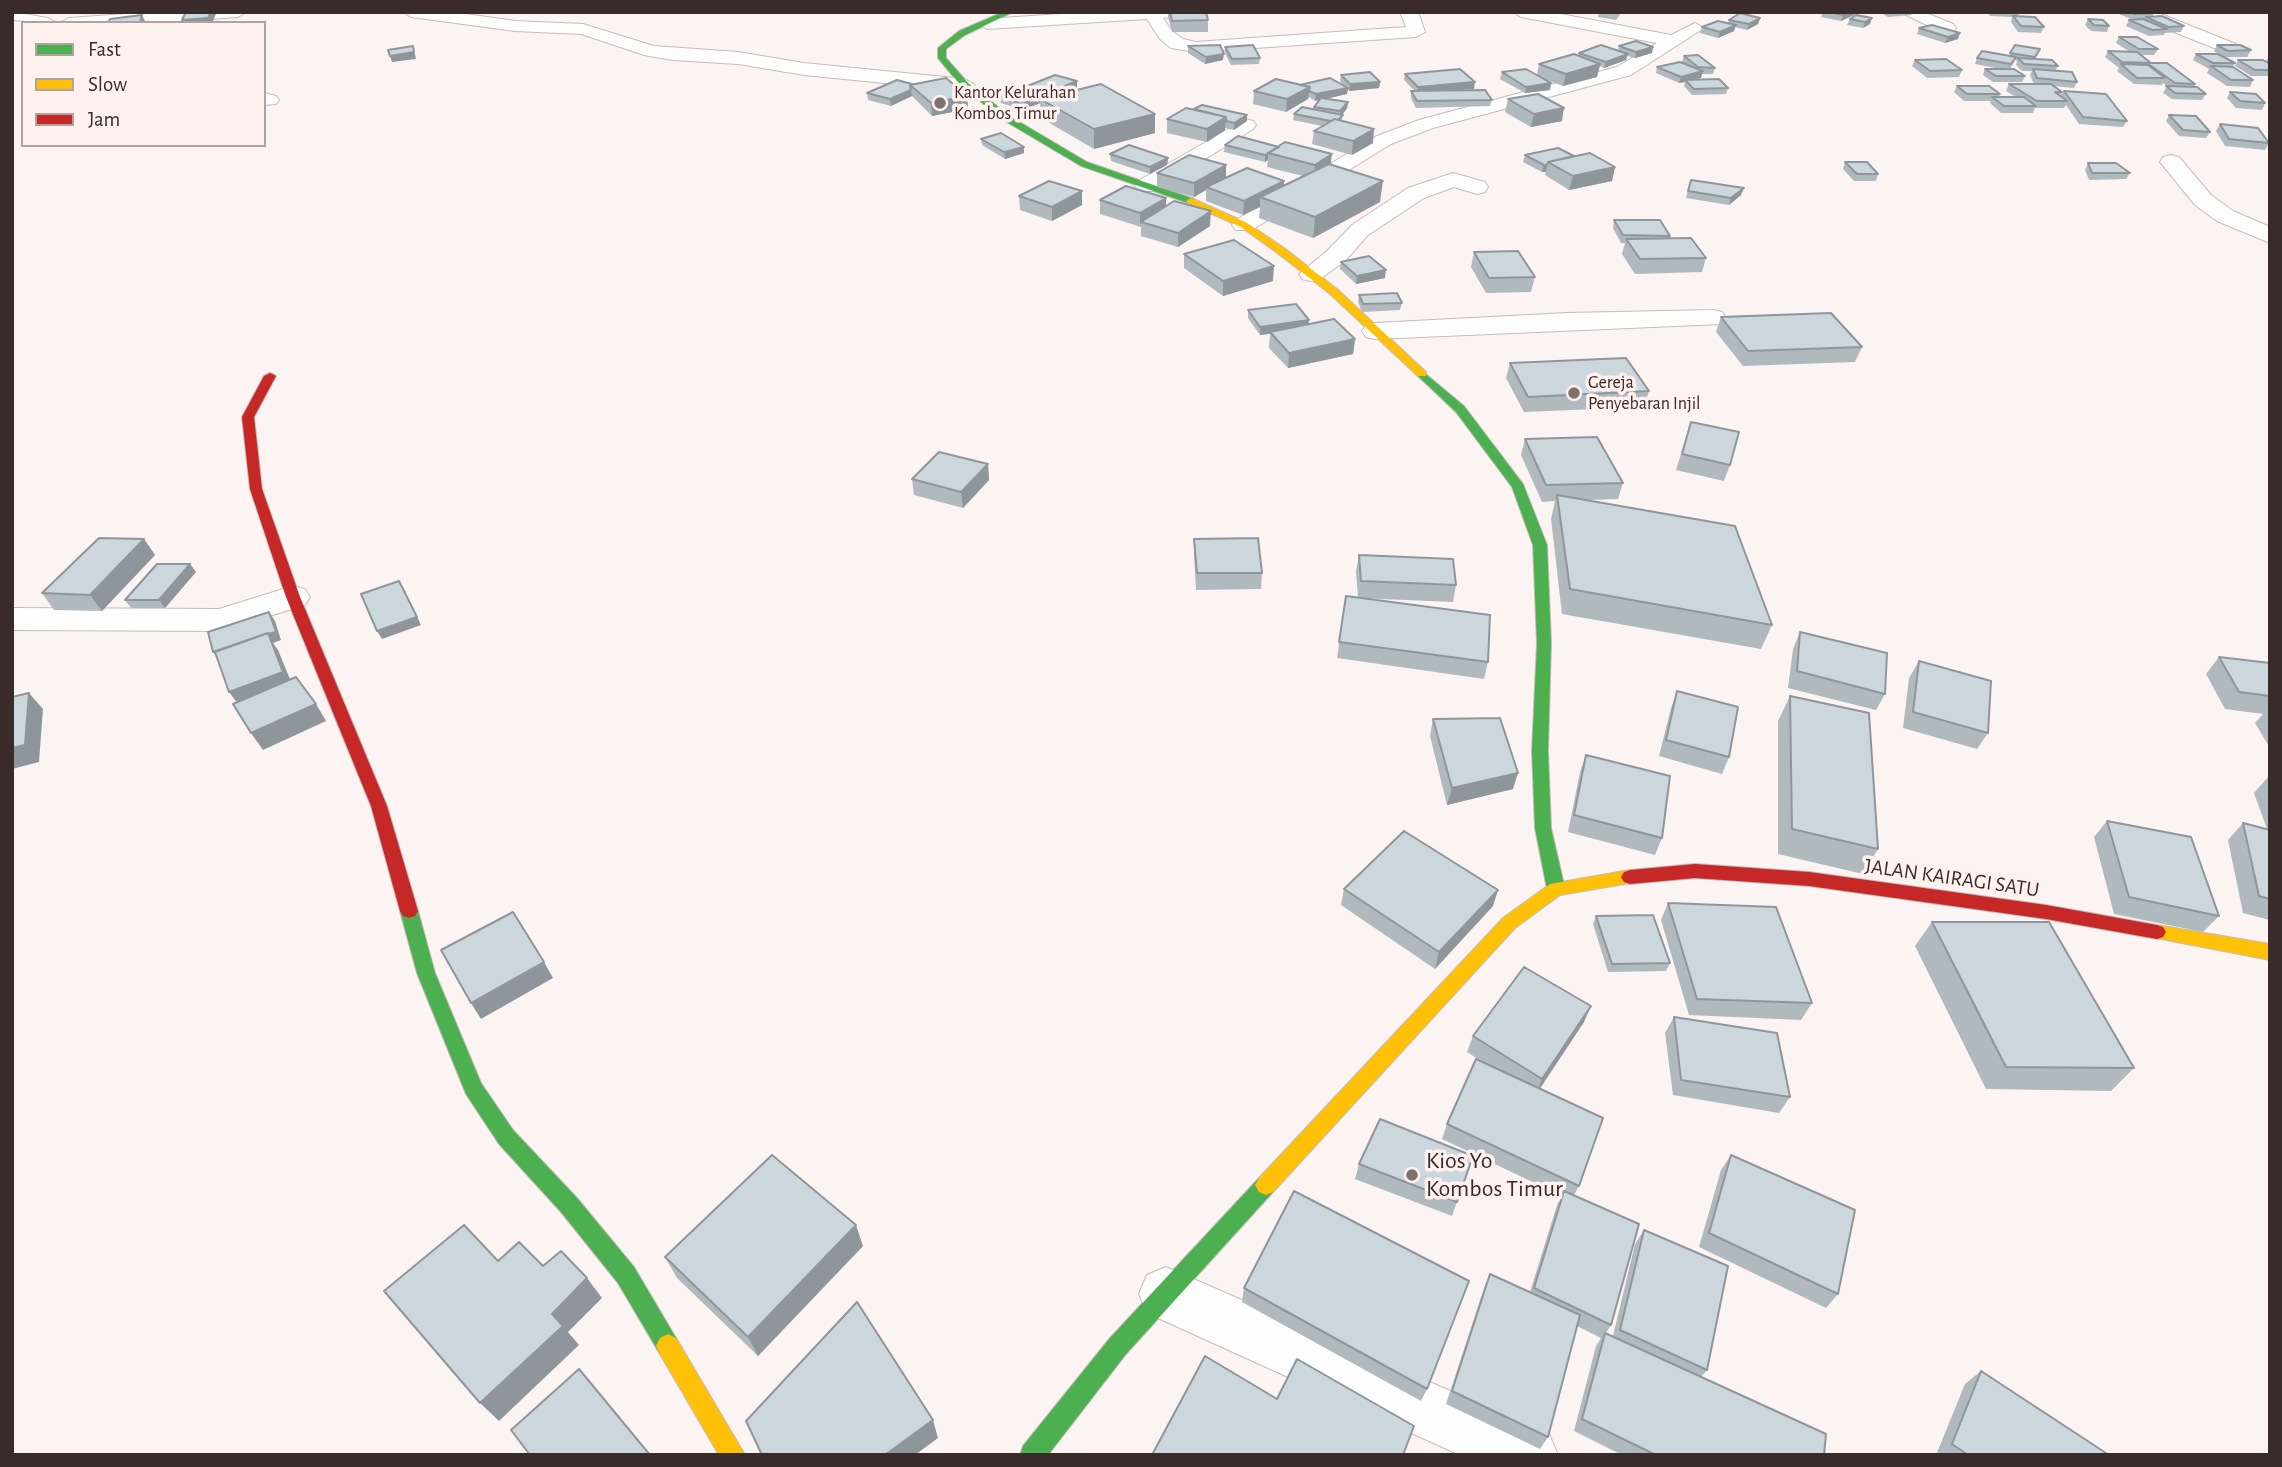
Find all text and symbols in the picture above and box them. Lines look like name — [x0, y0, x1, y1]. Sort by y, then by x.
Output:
legend — [21, 21, 266, 147]
text: Fast — [88, 39, 121, 60]
text: Slow — [88, 74, 127, 95]
place label: Kantor Kelurahan Kombos Timur — [954, 82, 1076, 124]
marker: Kantor Kelurahan Kombos Timur — [932, 95, 948, 111]
text: Jam — [88, 109, 120, 130]
place label: Gereja Penyebaran Injil — [1588, 372, 1700, 414]
marker: Gereja Penyebaran Injil — [1566, 385, 1582, 401]
street label: JALAN KAIRAGI SATU — [1863, 853, 2041, 903]
place label: Kios Yo Kombos Timur — [1426, 1147, 1563, 1203]
marker: Kios Yo Kombos Timur — [1404, 1167, 1420, 1183]

